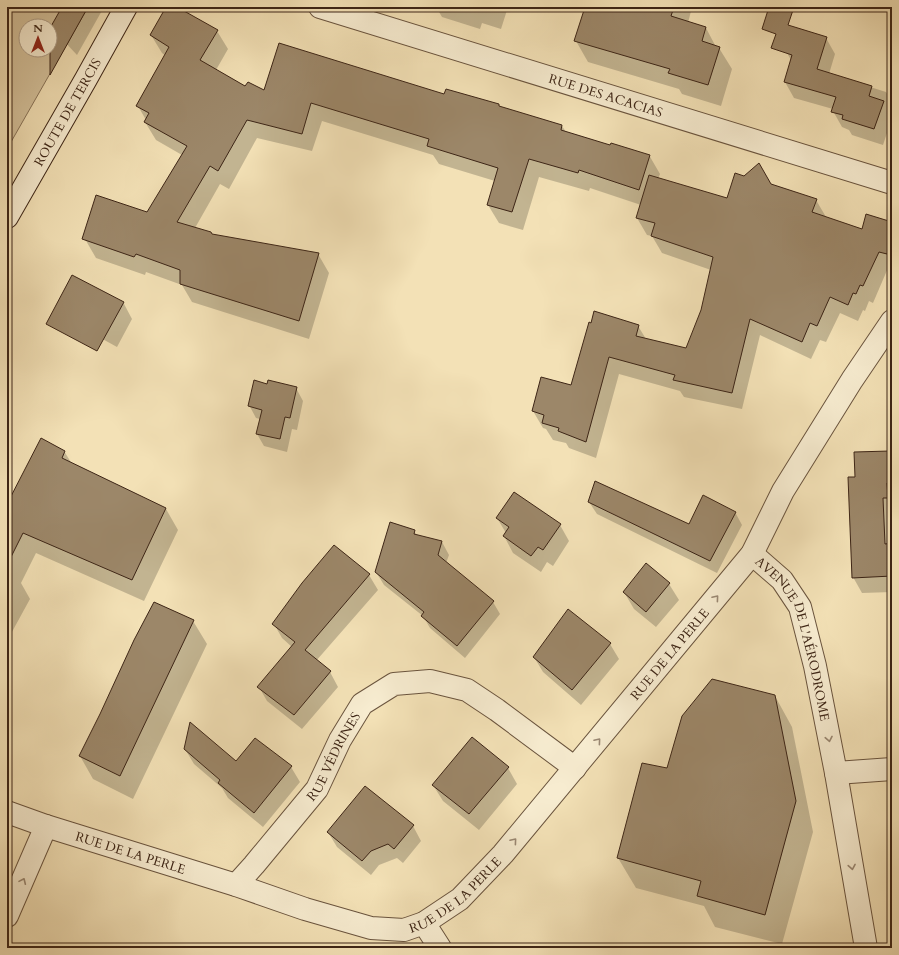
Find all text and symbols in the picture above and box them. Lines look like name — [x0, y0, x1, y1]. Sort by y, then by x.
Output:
north arrow — [18, 18, 58, 58]
text: N — [33, 21, 43, 36]
street label: ROUTE DE TERCIS — [30, 55, 106, 170]
street label: RUE DES ACACIAS — [546, 70, 665, 122]
street label: AVENUE DE L'AÉRODROME — [751, 553, 834, 723]
one-way arrow — [712, 595, 719, 602]
street label: RUE DE LA PERLE — [626, 605, 713, 704]
street label: RUE VÉDRINES — [303, 709, 365, 805]
one-way arrow — [825, 736, 833, 742]
one-way arrow — [593, 738, 600, 745]
street label: RUE DE LA PERLE — [73, 828, 188, 879]
one-way arrow — [510, 838, 517, 845]
street label: RUE DE LA PERLE — [407, 853, 506, 938]
one-way arrow — [847, 864, 856, 870]
one-way arrow — [18, 877, 26, 885]

